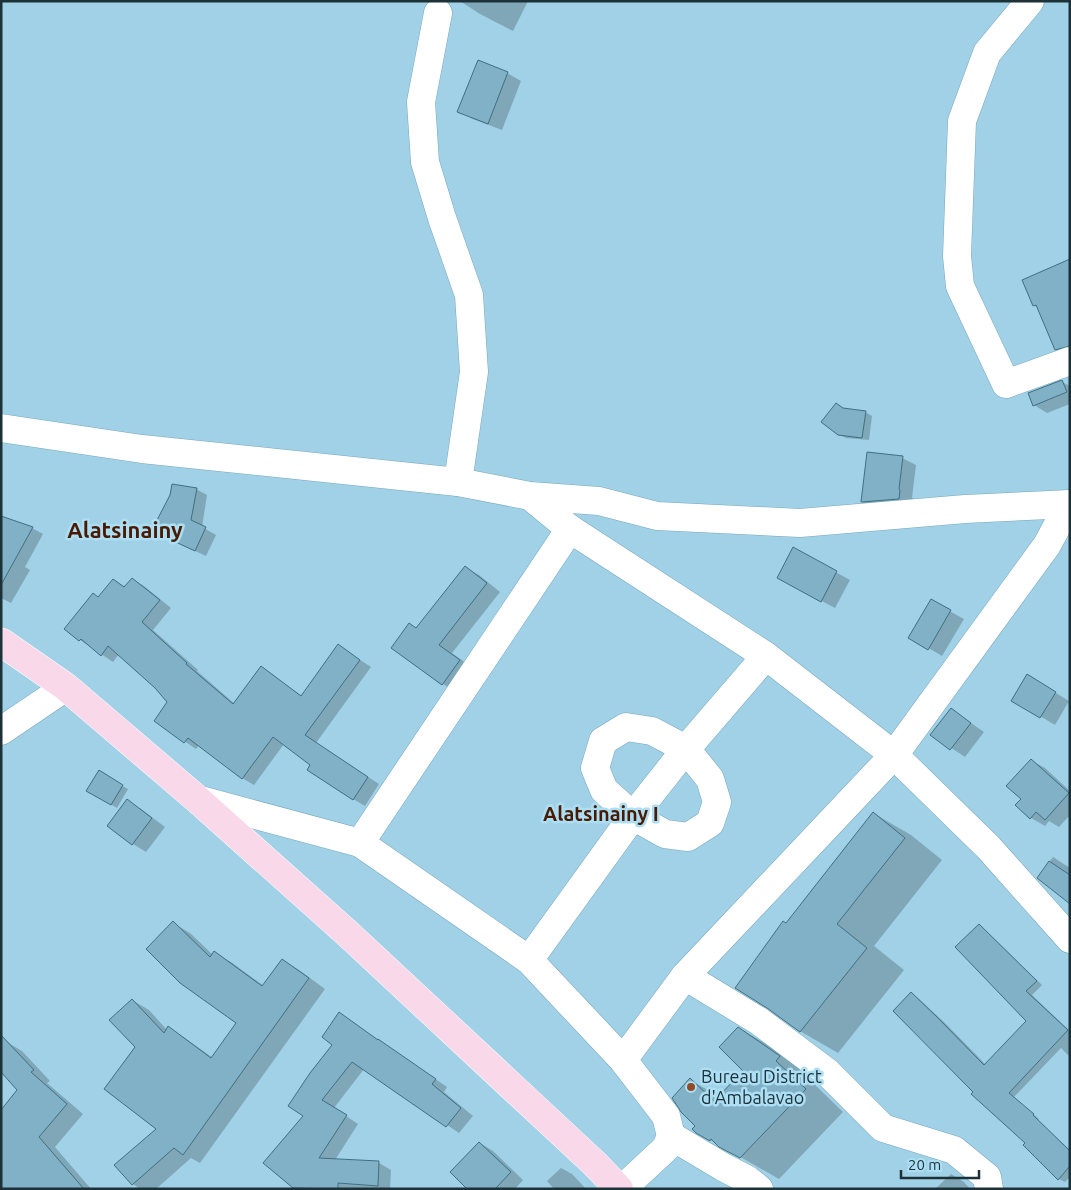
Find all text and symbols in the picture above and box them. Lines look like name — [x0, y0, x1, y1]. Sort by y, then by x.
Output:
district label: Alatsinainy — [67, 517, 183, 542]
district label: Alatsinainy I — [543, 802, 659, 825]
place label: Bureau District d'Ambalavao — [701, 1066, 822, 1107]
marker: Bureau District d'Ambalavao — [685, 1081, 697, 1093]
scale bar — [901, 1148, 978, 1180]
text: 20 m — [908, 1156, 941, 1173]

